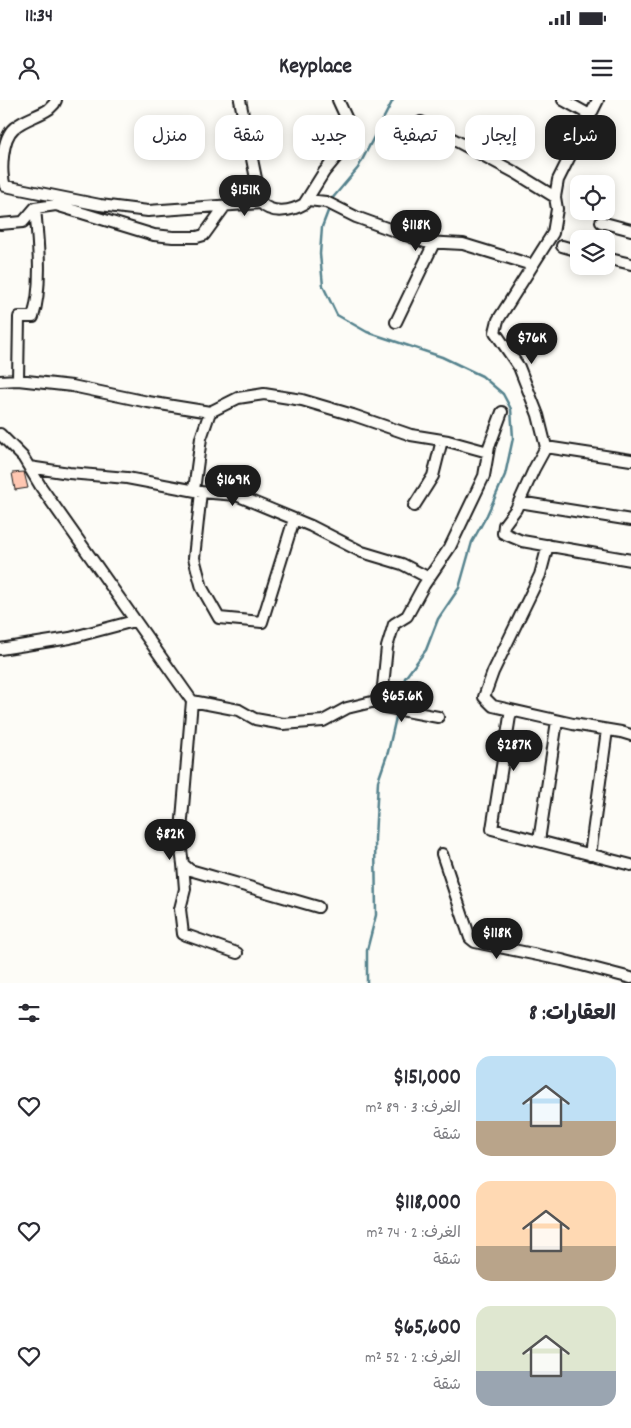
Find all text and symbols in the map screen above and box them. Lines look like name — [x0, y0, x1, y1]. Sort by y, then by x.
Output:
text: 11:34 — [25, 4, 53, 31]
text: Keyplace — [279, 52, 352, 83]
icon: person — [15, 54, 43, 82]
icon: menu — [588, 54, 616, 82]
chip: منزل — [134, 115, 205, 160]
chip: شقة — [215, 115, 283, 160]
chip: جديد — [293, 115, 365, 160]
chip: تصفية — [375, 115, 455, 160]
chip: إيجار — [465, 115, 535, 160]
chip: شراء — [545, 115, 616, 160]
pin: $151K — [210, 174, 280, 217]
map controls — [570, 175, 615, 275]
button: locate — [570, 175, 615, 220]
text: $151K — [230, 179, 260, 202]
pin: $118K — [381, 210, 451, 252]
text: $118K — [402, 214, 430, 237]
button: layers — [570, 230, 615, 275]
pin: $76K — [502, 322, 562, 365]
text: $76K — [517, 327, 547, 350]
pin: $169K — [198, 464, 268, 507]
text: $169K — [216, 469, 250, 492]
pin: $65.6K — [361, 680, 443, 723]
text: $65.6K — [381, 685, 423, 708]
pin: $287K — [479, 730, 549, 772]
text: $287K — [496, 734, 532, 757]
pin: $82K — [140, 818, 200, 861]
text: $82K — [156, 823, 184, 846]
pin: $118K — [462, 918, 532, 960]
text: $118K — [483, 922, 511, 945]
icon: filters — [15, 999, 43, 1027]
text: العقارات: 8 — [529, 1000, 616, 1030]
text: $151,000 — [393, 1064, 461, 1094]
icon: home — [516, 1076, 576, 1136]
icon: heart — [15, 1092, 43, 1120]
text: الغرف: 3 · 89 m² — [365, 1097, 461, 1120]
text: شقة — [433, 1124, 461, 1147]
text: $118,000 — [394, 1189, 461, 1219]
icon: home — [516, 1201, 576, 1261]
icon: heart — [15, 1217, 43, 1245]
text: الغرف: 2 · 74 m² — [367, 1222, 461, 1245]
text: شقة — [433, 1249, 461, 1272]
text: $65,600 — [393, 1314, 461, 1344]
icon: home — [516, 1326, 576, 1386]
icon: heart — [15, 1342, 43, 1370]
text: الغرف: 2 · 52 m² — [365, 1347, 461, 1370]
text: شقة — [433, 1374, 461, 1397]

